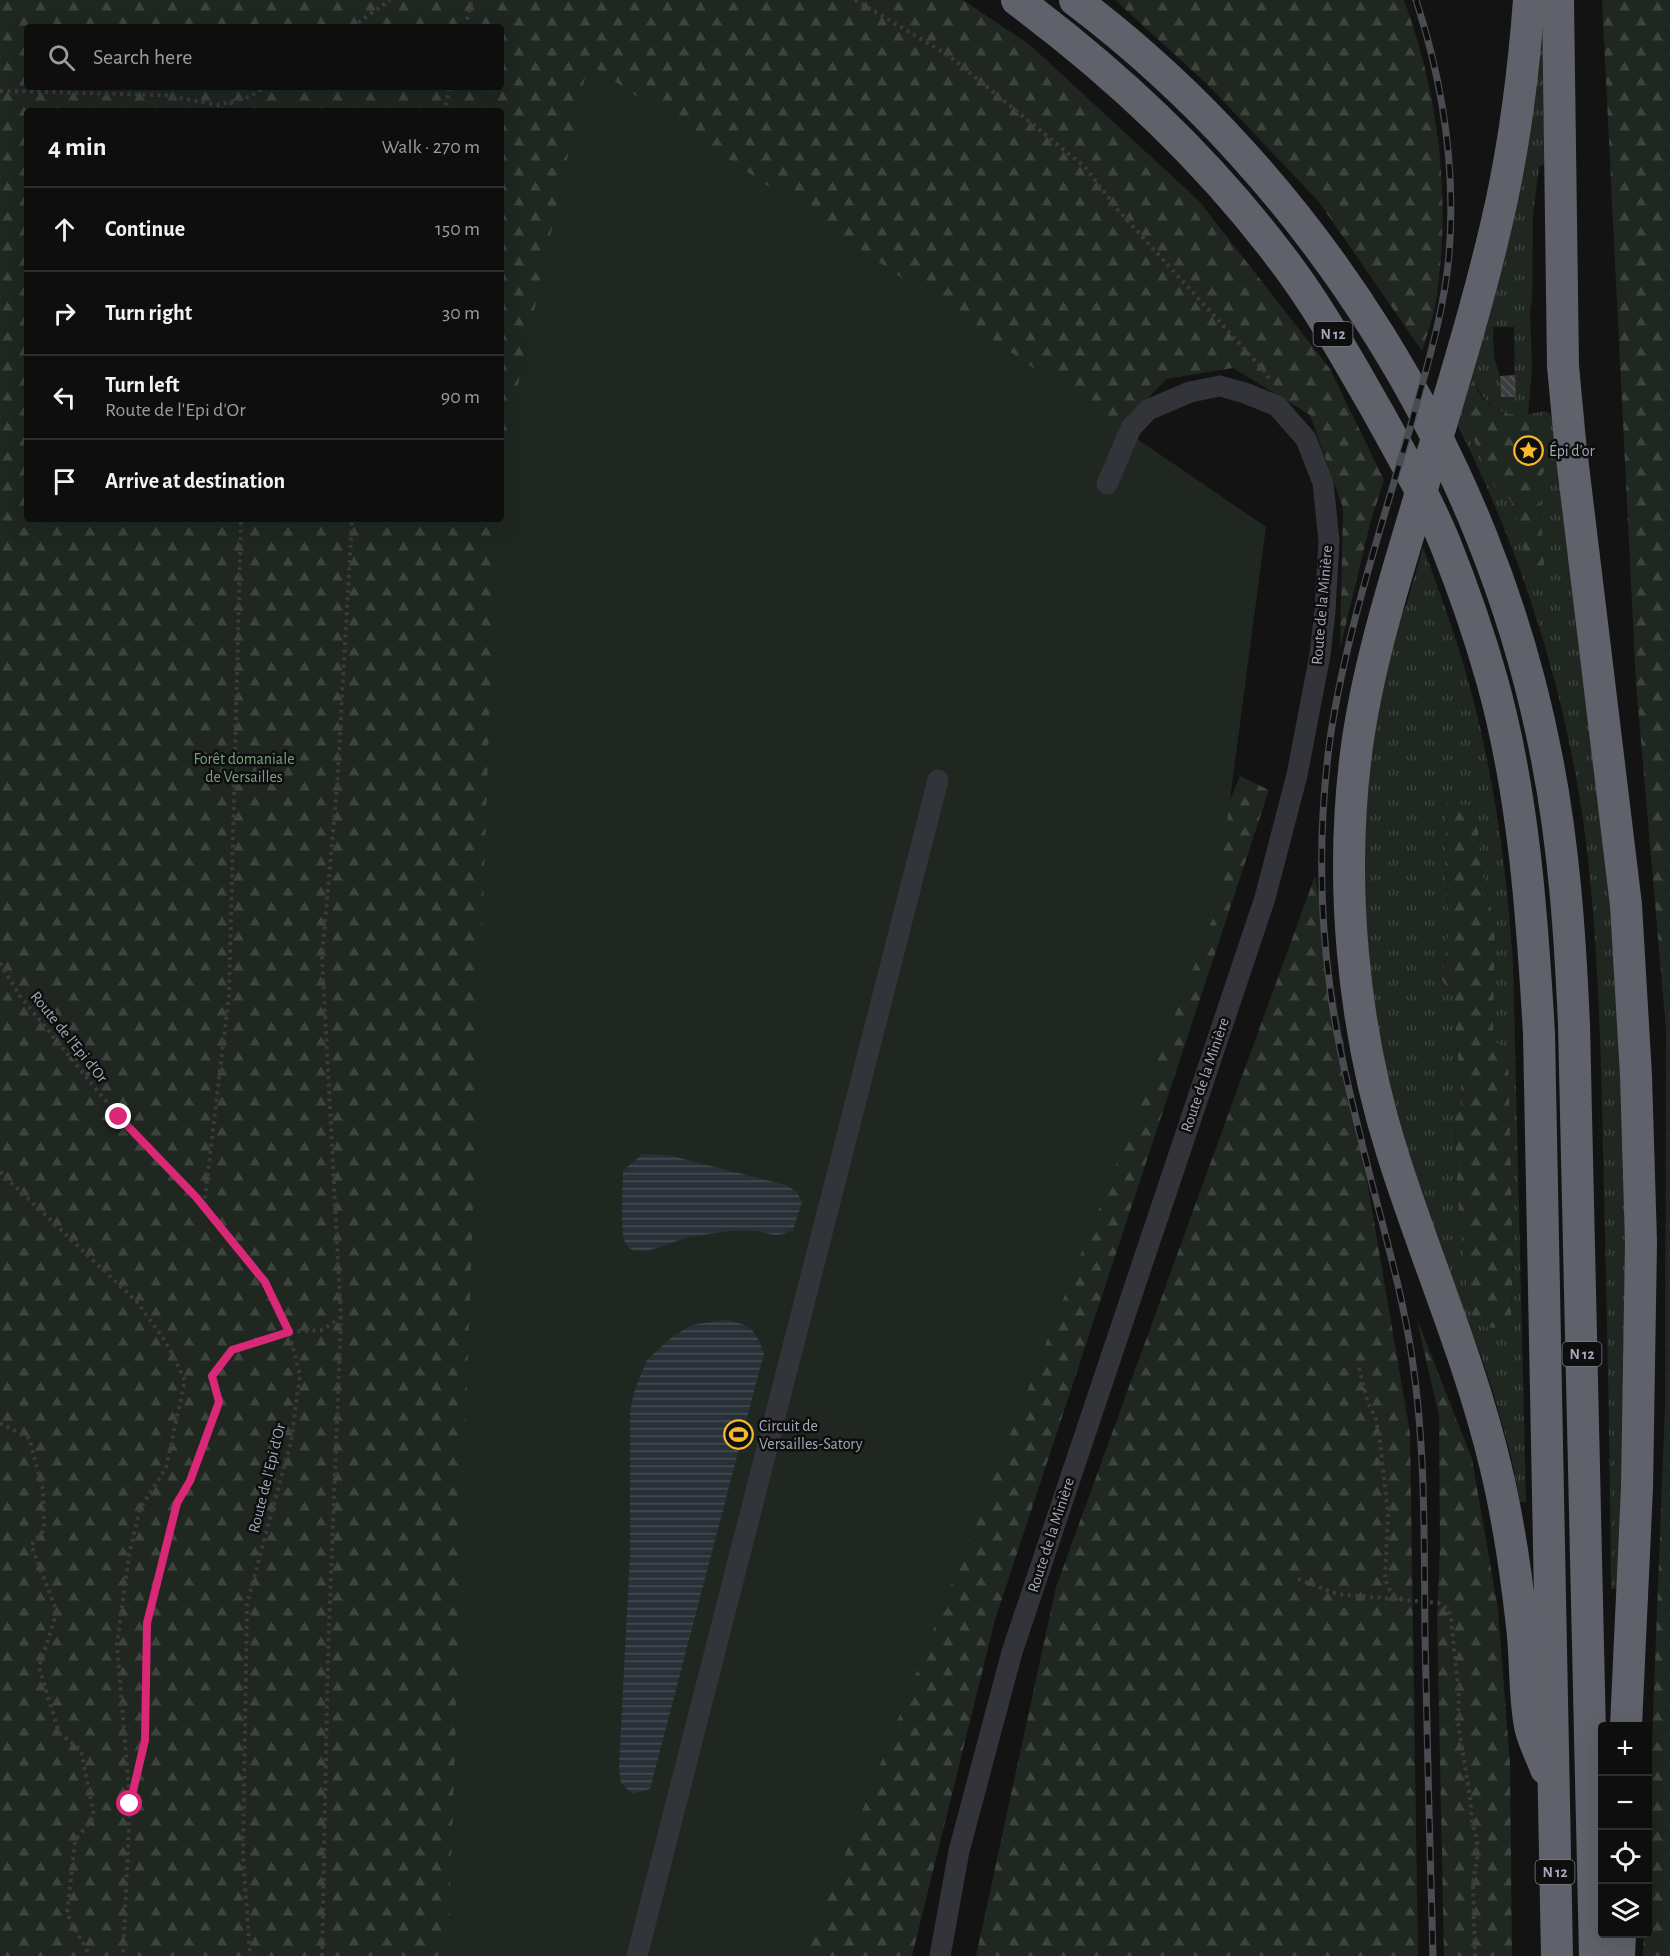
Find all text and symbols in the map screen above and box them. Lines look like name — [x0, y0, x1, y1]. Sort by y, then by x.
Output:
search box — [24, 24, 504, 90]
icon: search — [45, 41, 78, 74]
text: Search here — [93, 46, 192, 68]
text: 4 min — [48, 134, 107, 160]
text: Walk · 270 m — [381, 137, 480, 157]
icon: ahead — [48, 213, 81, 246]
text: Continue — [105, 218, 185, 240]
text: 150 m — [435, 219, 480, 239]
icon: right — [48, 297, 81, 330]
text: Turn right — [105, 302, 192, 324]
text: 30 m — [442, 303, 480, 323]
road number: N 12 — [1314, 322, 1352, 346]
text: Turn left — [105, 374, 179, 396]
icon: left — [48, 381, 81, 414]
text: 90 m — [441, 387, 480, 407]
text: Route de l'Epi d'Or — [105, 400, 246, 420]
place icon: Épi d'or — [1512, 435, 1544, 467]
place label: Épi d'or — [1549, 441, 1595, 459]
icon: arrive — [48, 465, 81, 498]
text: Arrive at destination — [105, 470, 285, 492]
street label: Route de la Minière — [1309, 545, 1335, 665]
park label: Forêt domaniale de Versailles — [193, 751, 295, 785]
street label: Route de l'Epi d'Or — [27, 988, 111, 1086]
street label: Route de la Minière — [1178, 1016, 1232, 1134]
route end — [105, 1103, 131, 1129]
road number: N 12 — [1562, 1342, 1602, 1366]
place label: Circuit de Versailles-Satory — [759, 1418, 863, 1453]
sports icon: Circuit de Versailles-Satory — [722, 1419, 754, 1451]
street label: Route de l'Epi d'Or — [246, 1421, 289, 1535]
street label: Route de la Minière — [1025, 1475, 1077, 1595]
map controls — [1598, 1722, 1652, 1938]
button: + — [1598, 1722, 1652, 1776]
button: − — [1598, 1776, 1652, 1830]
route start — [116, 1790, 142, 1816]
button: locate — [1598, 1830, 1652, 1884]
road number: N 12 — [1536, 1860, 1574, 1884]
button: layers — [1598, 1884, 1652, 1938]

